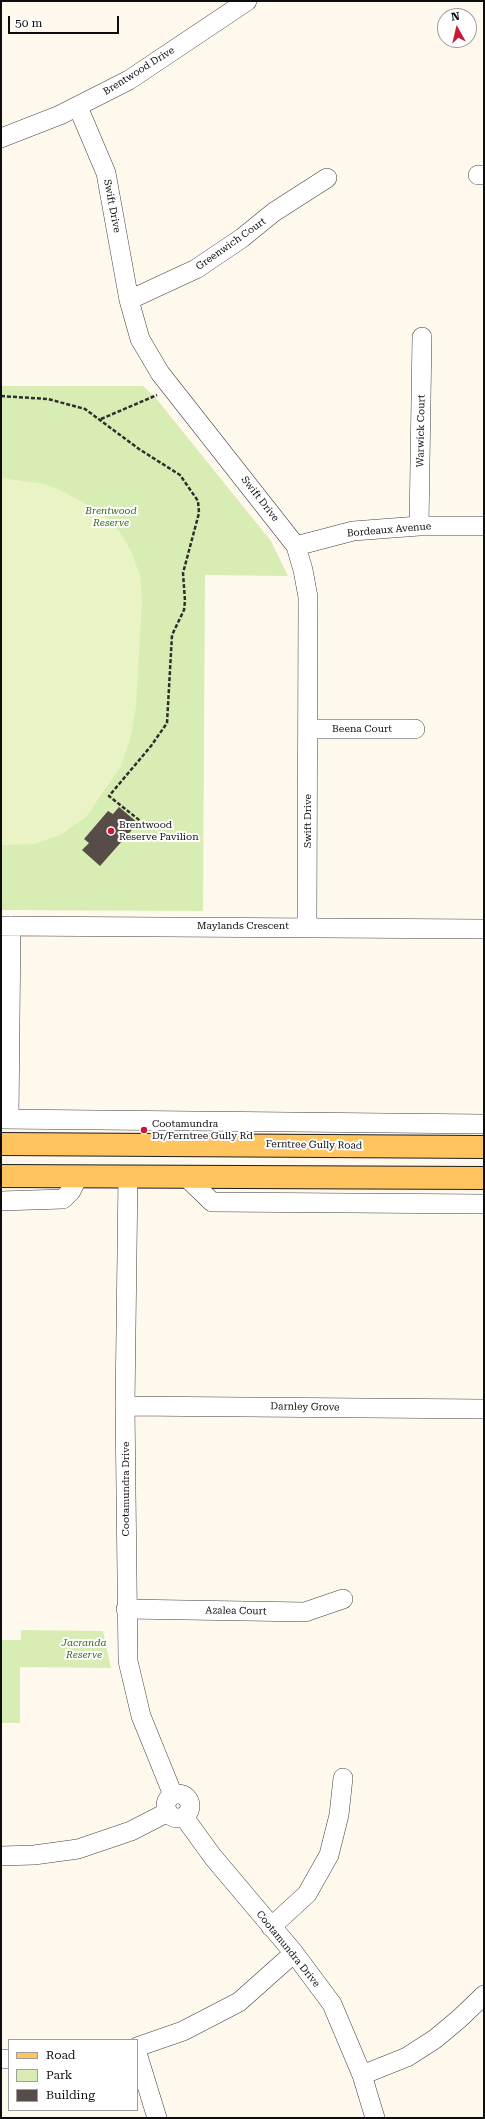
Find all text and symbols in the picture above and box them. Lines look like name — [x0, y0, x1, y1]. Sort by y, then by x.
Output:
scale bar — [10, 8, 121, 34]
north arrow — [437, 8, 477, 48]
text: N — [450, 10, 460, 24]
text: 50 m — [15, 16, 42, 30]
street label: Brentwood Drive — [101, 44, 177, 98]
street label: Swift Drive — [101, 178, 123, 234]
street label: Greenwich Court — [194, 215, 268, 273]
street label: Warwick Court — [414, 394, 428, 468]
street label: Swift Drive — [239, 474, 281, 524]
park label: Brentwood Reserve — [85, 505, 137, 528]
street label: Bordeaux Avenue — [346, 520, 432, 540]
street label: Beena Court — [332, 723, 392, 735]
street label: Swift Drive — [302, 794, 314, 848]
place label: Brentwood Reserve Pavilion — [119, 819, 199, 842]
marker: Brentwood Reserve Pavilion — [106, 826, 116, 836]
street label: Maylands Crescent — [197, 920, 289, 932]
place label: Cootamundra Dr/Ferntree Gully Rd — [152, 1118, 253, 1142]
marker: Cootamundra Dr/Ferntree Gully Rd — [139, 1125, 149, 1135]
street label: Ferntree Gully Road — [266, 1138, 362, 1152]
street label: Darnley Grove — [270, 1400, 340, 1414]
street label: Cootamundra Drive — [120, 1442, 132, 1536]
street label: Azalea Court — [205, 1604, 267, 1618]
park label: Jacranda Reserve — [62, 1637, 106, 1660]
street label: Cootamundra Drive — [254, 1908, 322, 1990]
legend — [8, 2039, 138, 2111]
text: Road — [46, 2048, 75, 2062]
text: Park — [46, 2068, 72, 2082]
text: Building — [46, 2088, 95, 2102]

